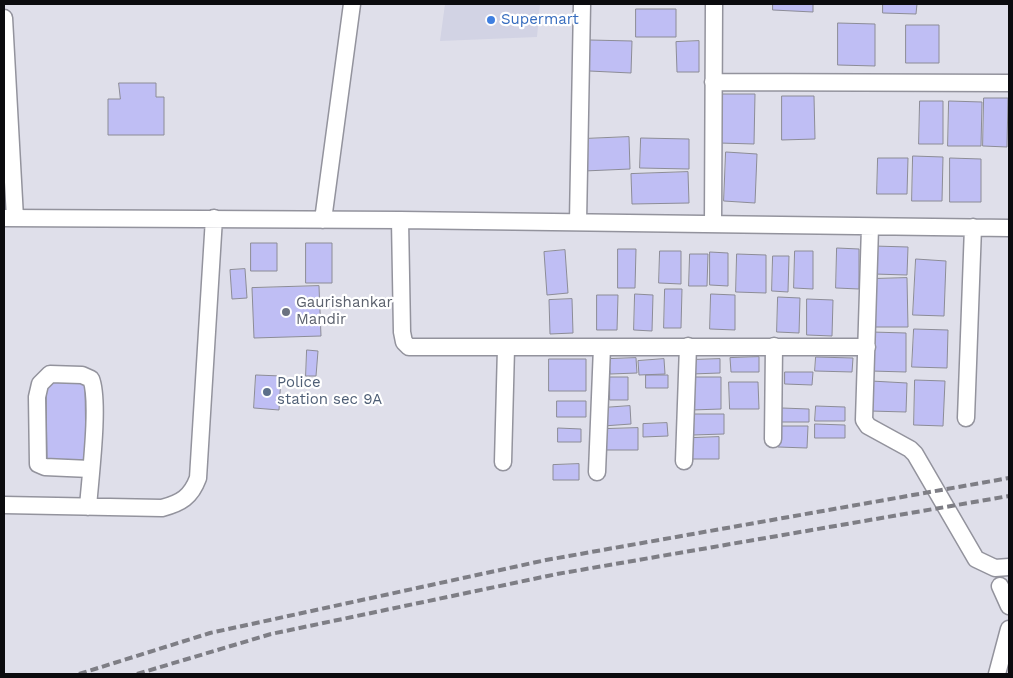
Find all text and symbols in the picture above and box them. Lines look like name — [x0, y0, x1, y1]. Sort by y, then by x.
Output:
place label: Supermart — [501, 11, 579, 29]
marker: Supermart — [485, 14, 497, 26]
place label: Gaurishankar Mandir — [296, 294, 393, 329]
marker: Gaurishankar Mandir — [280, 306, 292, 318]
place label: Police station sec 9A — [277, 374, 382, 409]
marker: Police station sec 9A — [261, 386, 273, 398]

